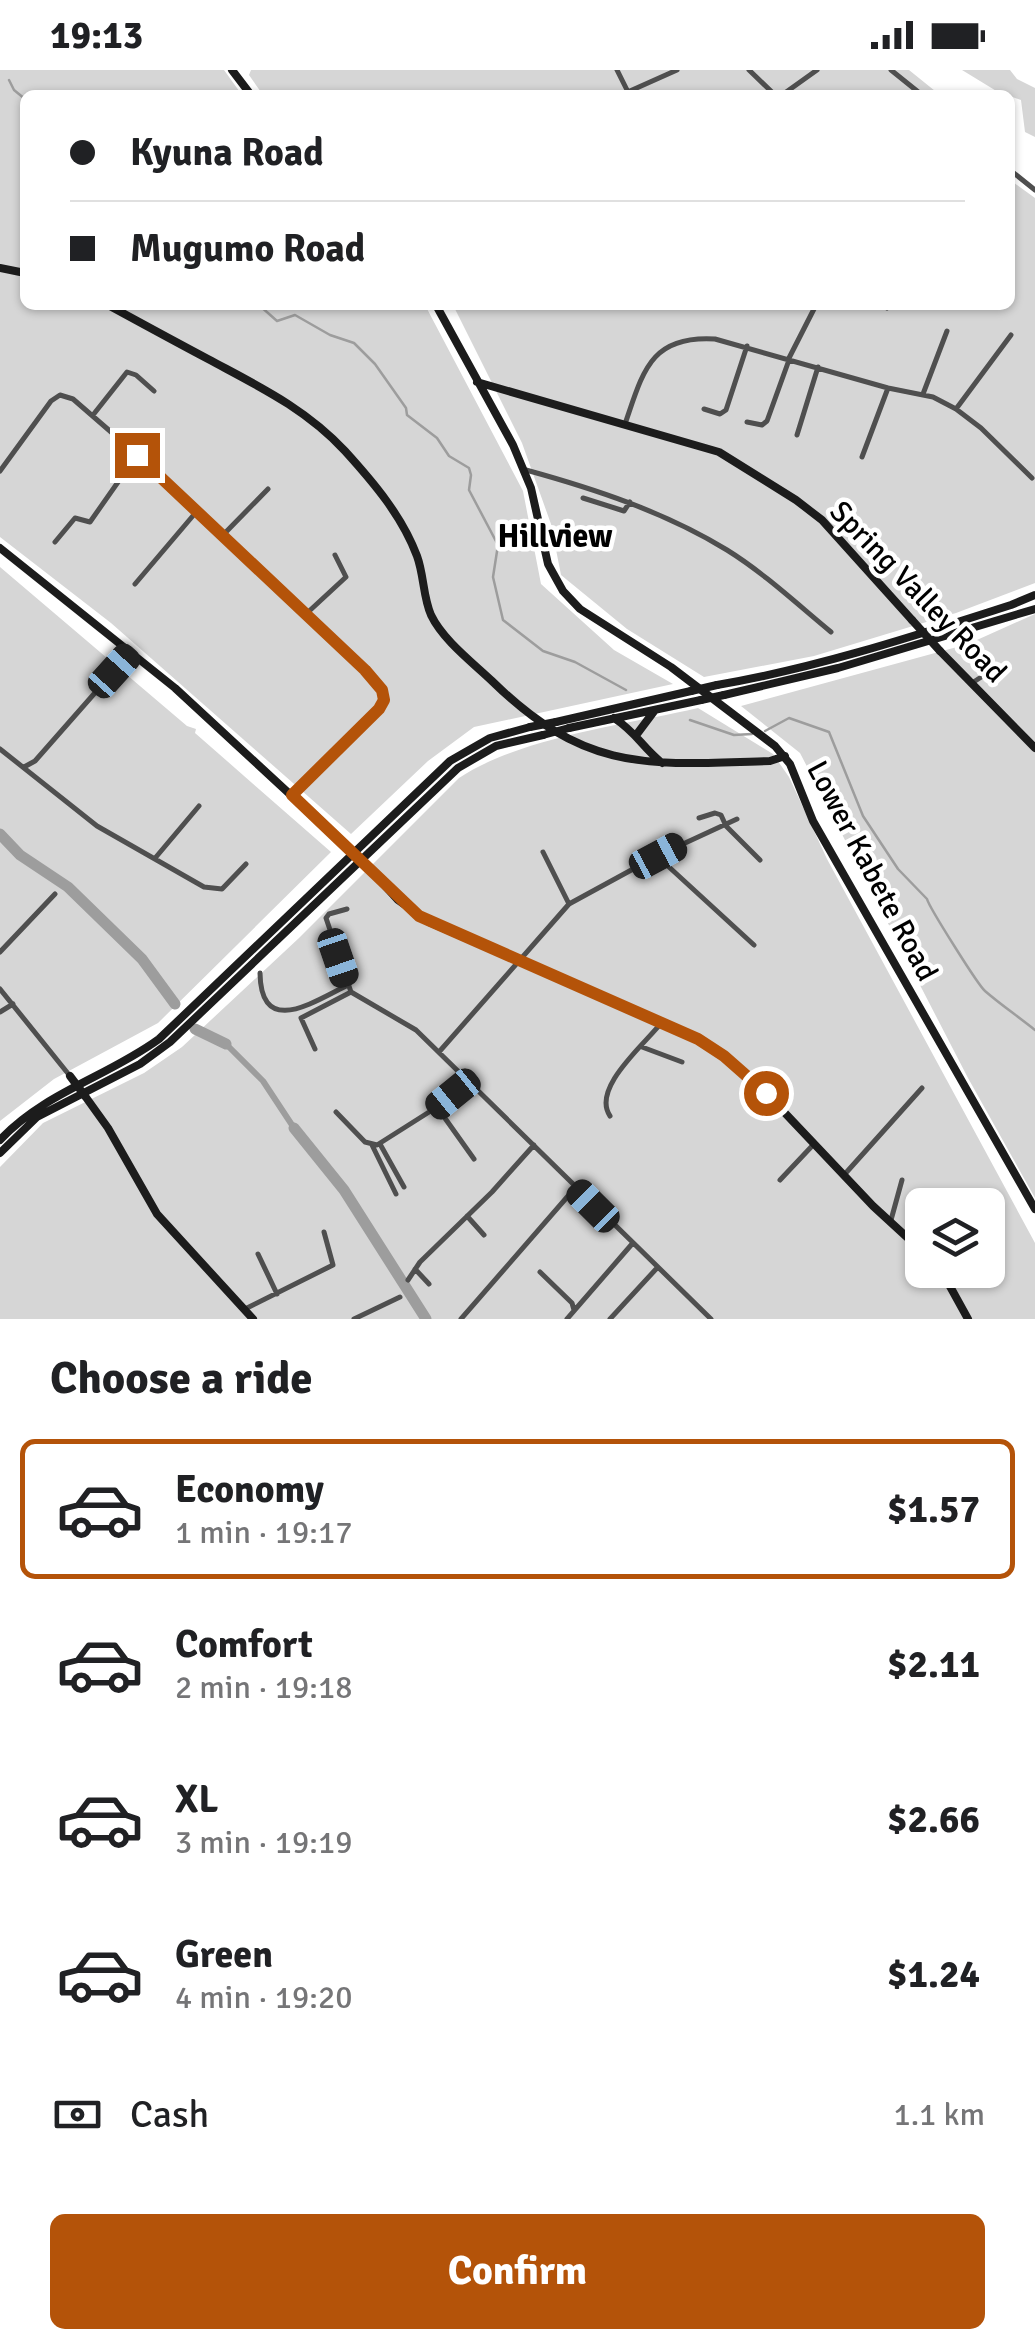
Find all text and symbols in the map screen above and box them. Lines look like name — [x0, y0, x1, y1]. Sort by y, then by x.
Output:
text: 19:13 — [50, 12, 143, 59]
text: Kyuna Road — [130, 129, 324, 176]
text: Mugumo Road — [130, 225, 365, 272]
route end — [115, 433, 160, 478]
street label: Spring Valley Road — [822, 493, 1014, 691]
district label: Hillview — [497, 517, 613, 556]
car — [83, 639, 145, 703]
street label: Lower Kabete Road — [798, 755, 946, 987]
car — [624, 829, 692, 883]
car — [314, 925, 362, 991]
car — [420, 1063, 486, 1125]
route start — [744, 1071, 789, 1116]
car — [561, 1174, 625, 1238]
map controls — [905, 1188, 1005, 1288]
button: layers — [905, 1188, 1005, 1288]
text: Choose a ride — [50, 1351, 313, 1406]
icon: car — [55, 1464, 145, 1554]
text: Economy — [175, 1466, 324, 1513]
text: $1.57 — [887, 1486, 980, 1533]
text: 1 min · 19:17 — [175, 1513, 353, 1552]
icon: car — [55, 1619, 145, 1709]
text: Comfort — [175, 1621, 313, 1668]
text: $2.11 — [887, 1641, 980, 1688]
text: 2 min · 19:18 — [175, 1668, 353, 1707]
icon: car — [55, 1774, 145, 1864]
text: XL — [175, 1776, 218, 1823]
text: $2.66 — [887, 1796, 980, 1843]
text: 3 min · 19:19 — [175, 1823, 353, 1862]
icon: car — [55, 1929, 145, 2019]
text: Green — [175, 1931, 273, 1978]
text: $1.24 — [887, 1951, 980, 1998]
text: 4 min · 19:20 — [175, 1978, 353, 2017]
icon: cash — [50, 2087, 105, 2142]
text: Cash — [130, 2091, 209, 2138]
text: 1.1 km — [893, 2095, 985, 2134]
button: Confirm — [50, 2214, 985, 2329]

